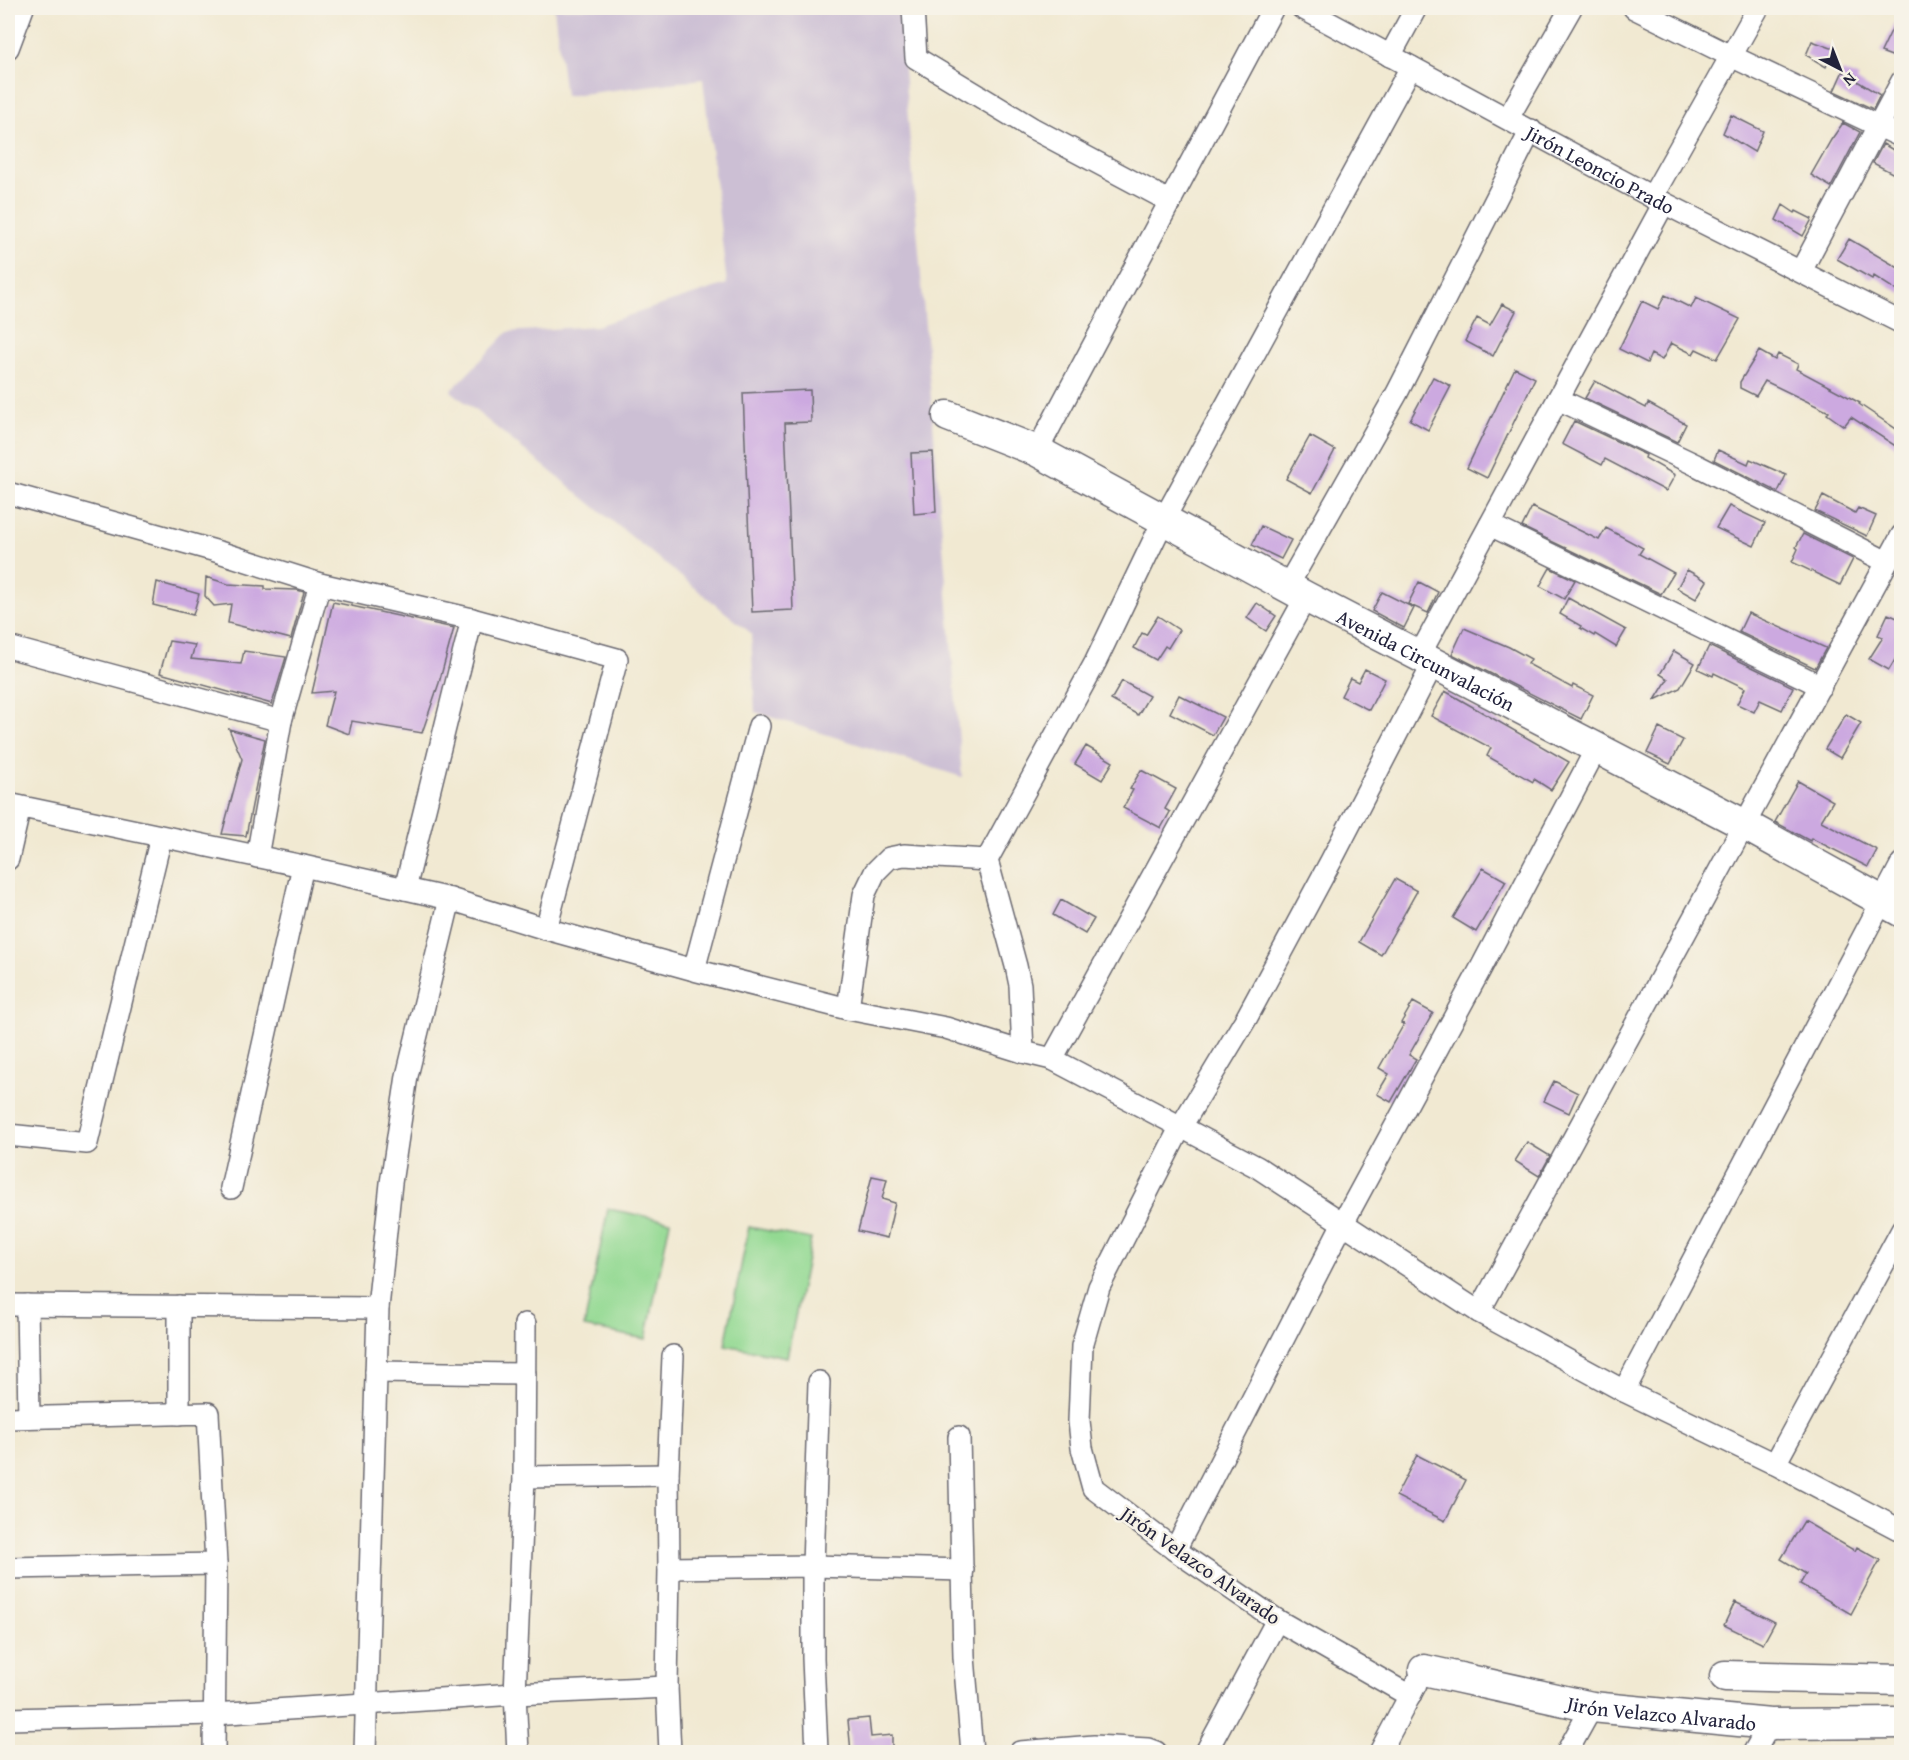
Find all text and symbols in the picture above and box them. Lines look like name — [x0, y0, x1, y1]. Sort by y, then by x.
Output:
north arrow — [1810, 39, 1870, 99]
text: N — [1838, 68, 1862, 93]
street label: Jirón Leoncio Prado — [1518, 116, 1680, 221]
street label: Avenida Circunvalación — [1332, 601, 1520, 718]
street label: Jirón Velazco Alvarado — [1113, 1497, 1287, 1631]
street label: Jirón Velazco Alvarado — [1562, 1687, 1758, 1737]

